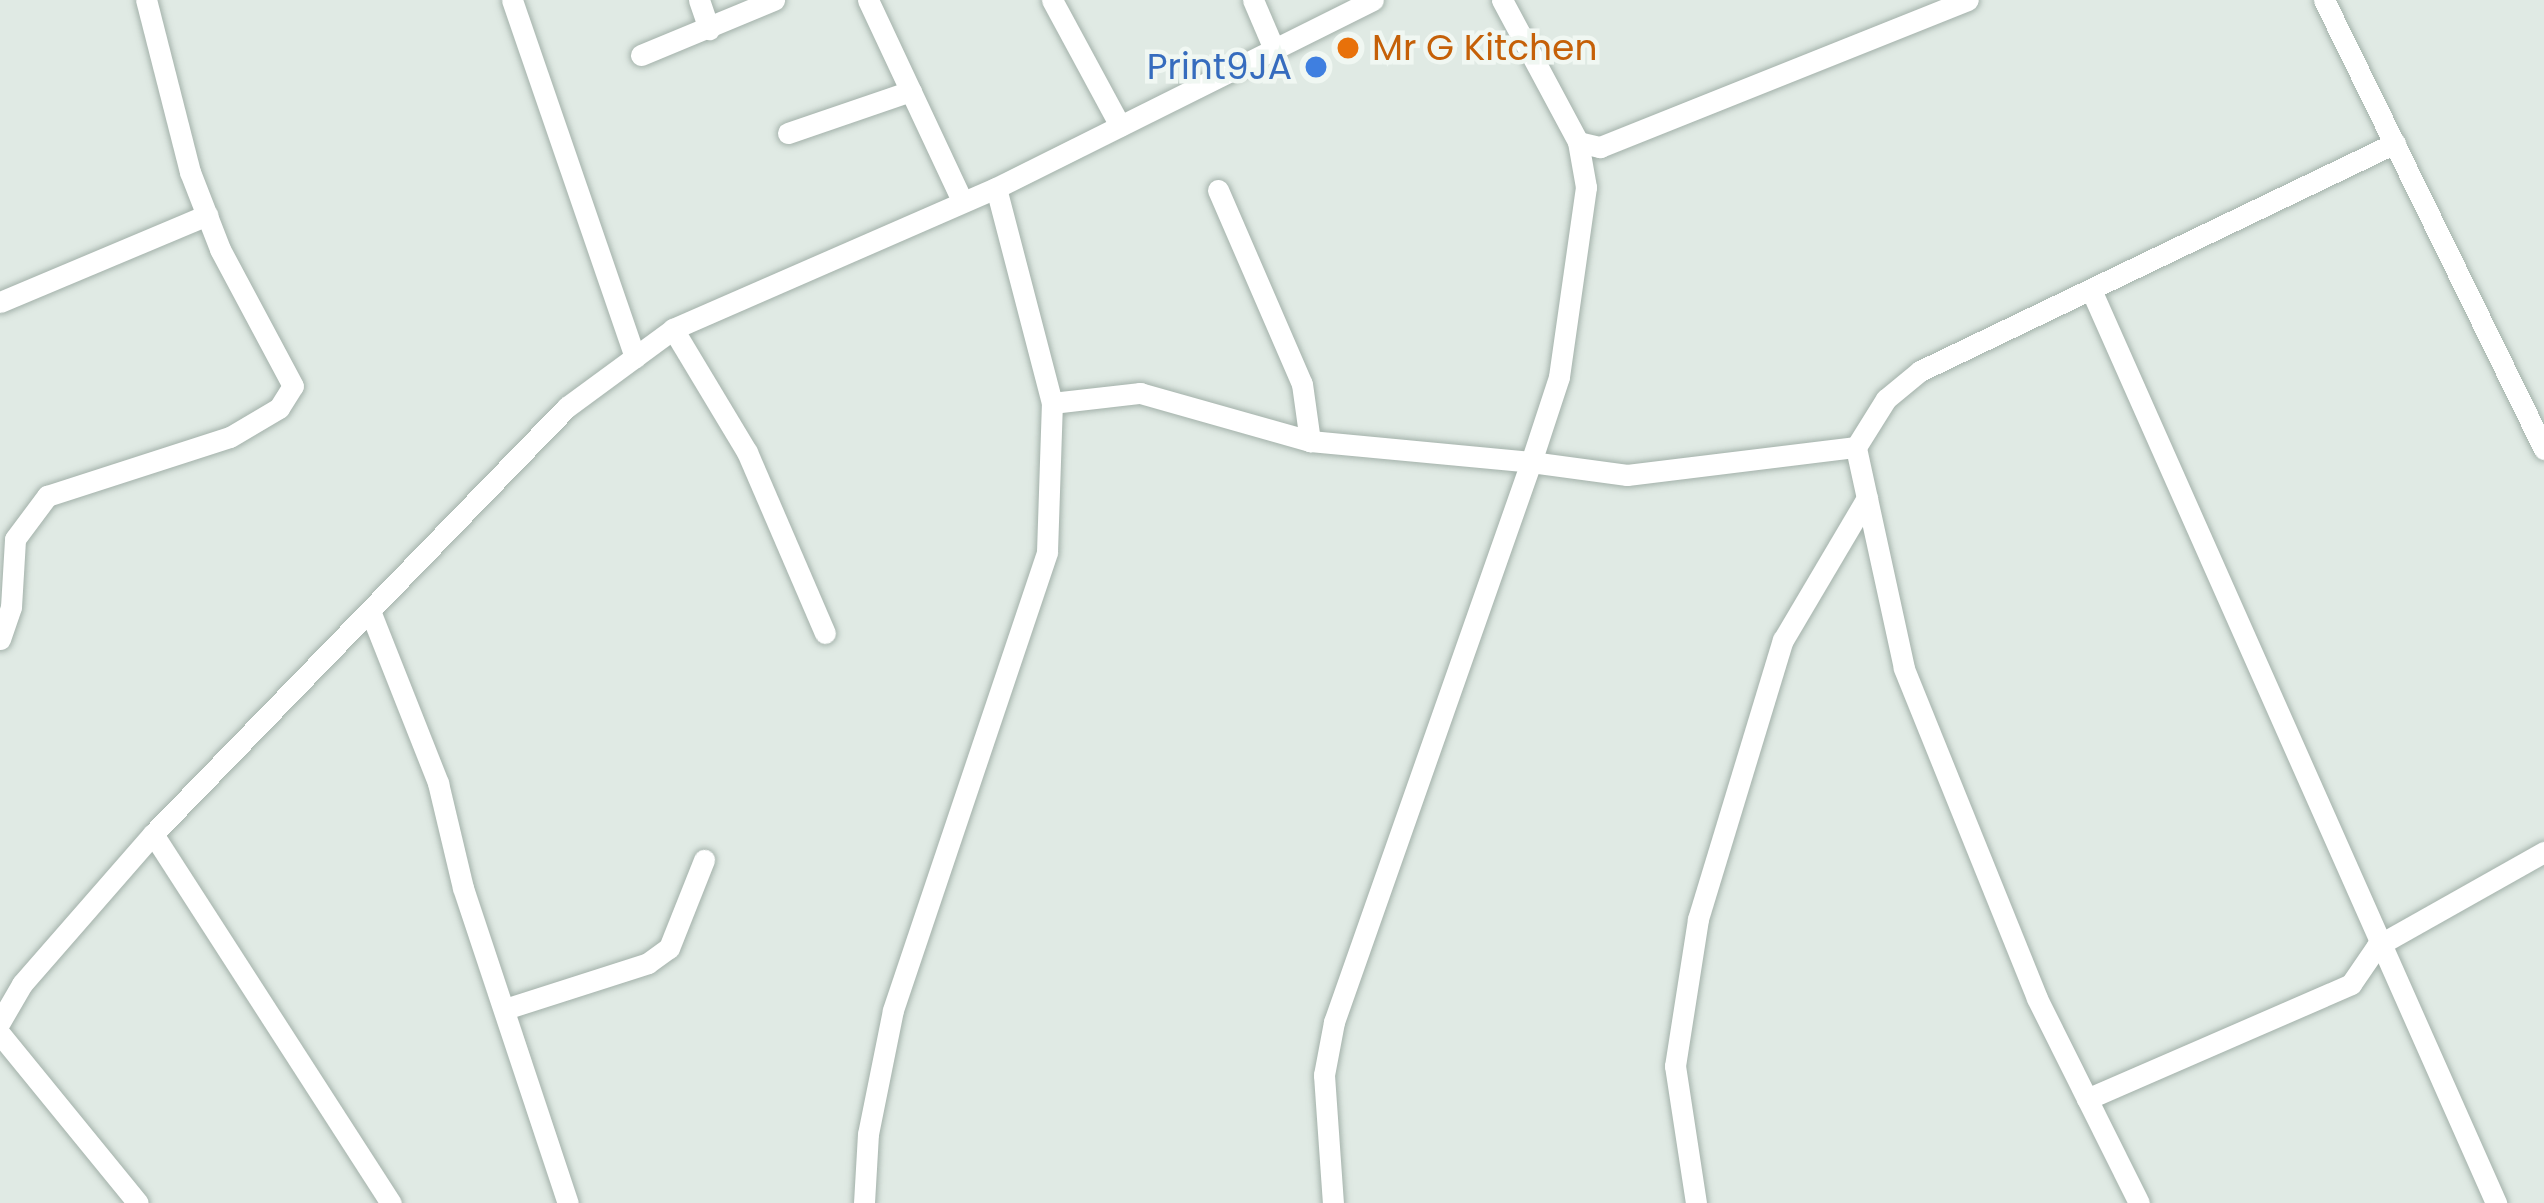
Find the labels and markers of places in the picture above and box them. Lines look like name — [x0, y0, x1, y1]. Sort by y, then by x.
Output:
place label: Mr G Kitchen — [1372, 26, 1597, 70]
marker: Mr G Kitchen — [1335, 35, 1361, 61]
place label: Print9JA — [1147, 45, 1292, 89]
marker: Print9JA — [1303, 54, 1329, 80]

